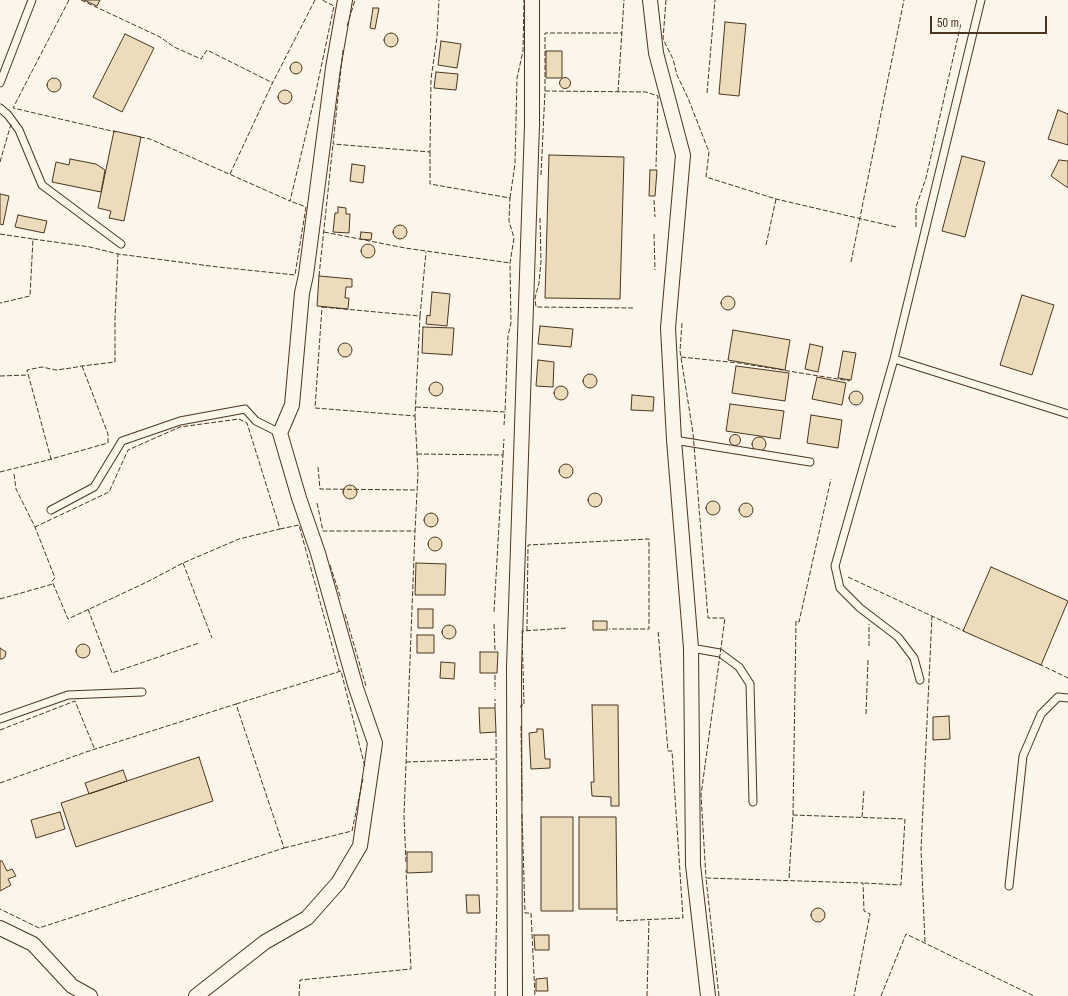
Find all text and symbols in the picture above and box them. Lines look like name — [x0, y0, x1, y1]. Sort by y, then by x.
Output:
scale bar — [932, 8, 1049, 34]
text: 50 m — [937, 15, 959, 31]

